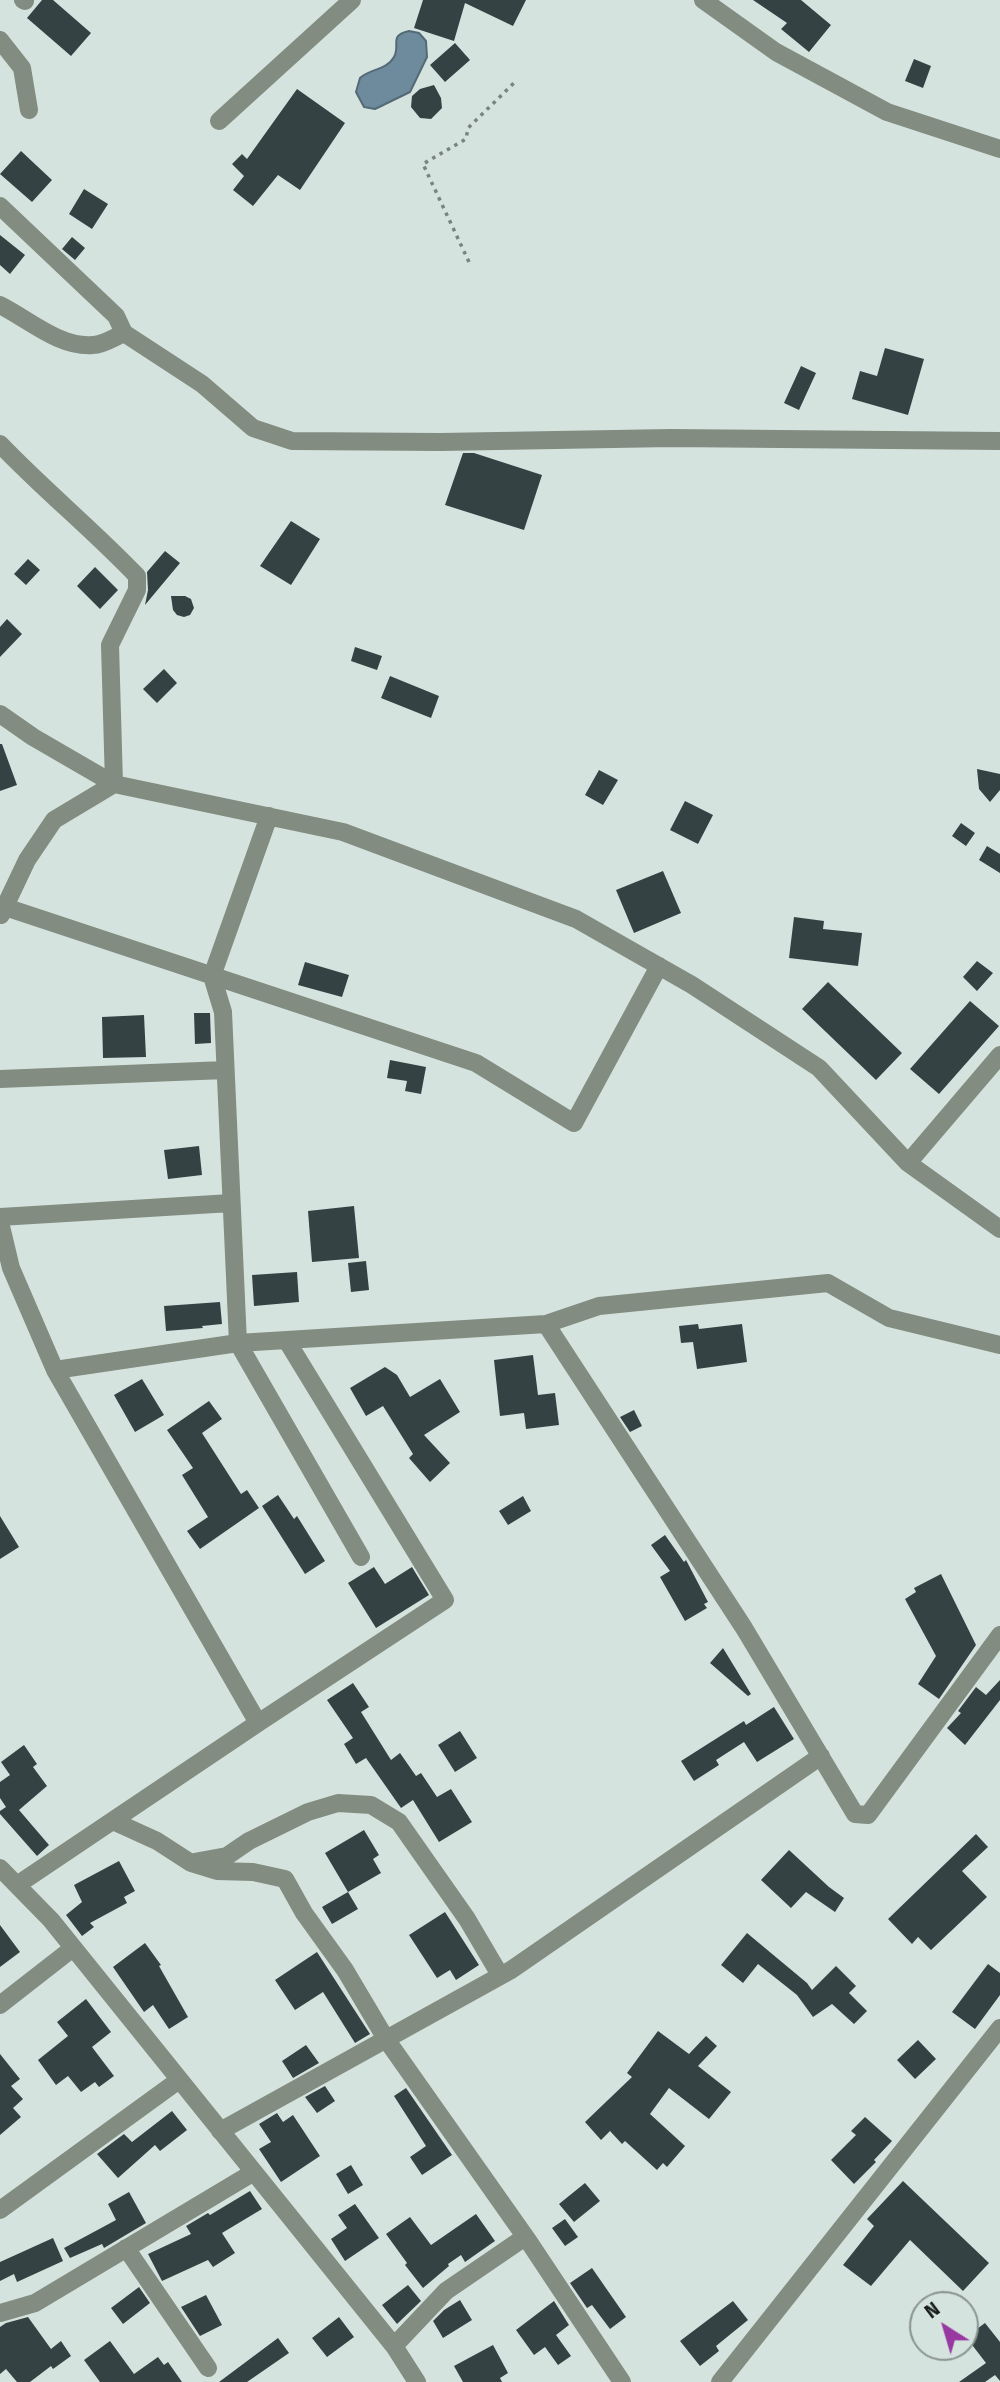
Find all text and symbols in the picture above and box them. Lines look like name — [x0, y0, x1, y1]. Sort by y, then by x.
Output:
north arrow — [909, 2291, 979, 2361]
text: N — [920, 2297, 944, 2323]

